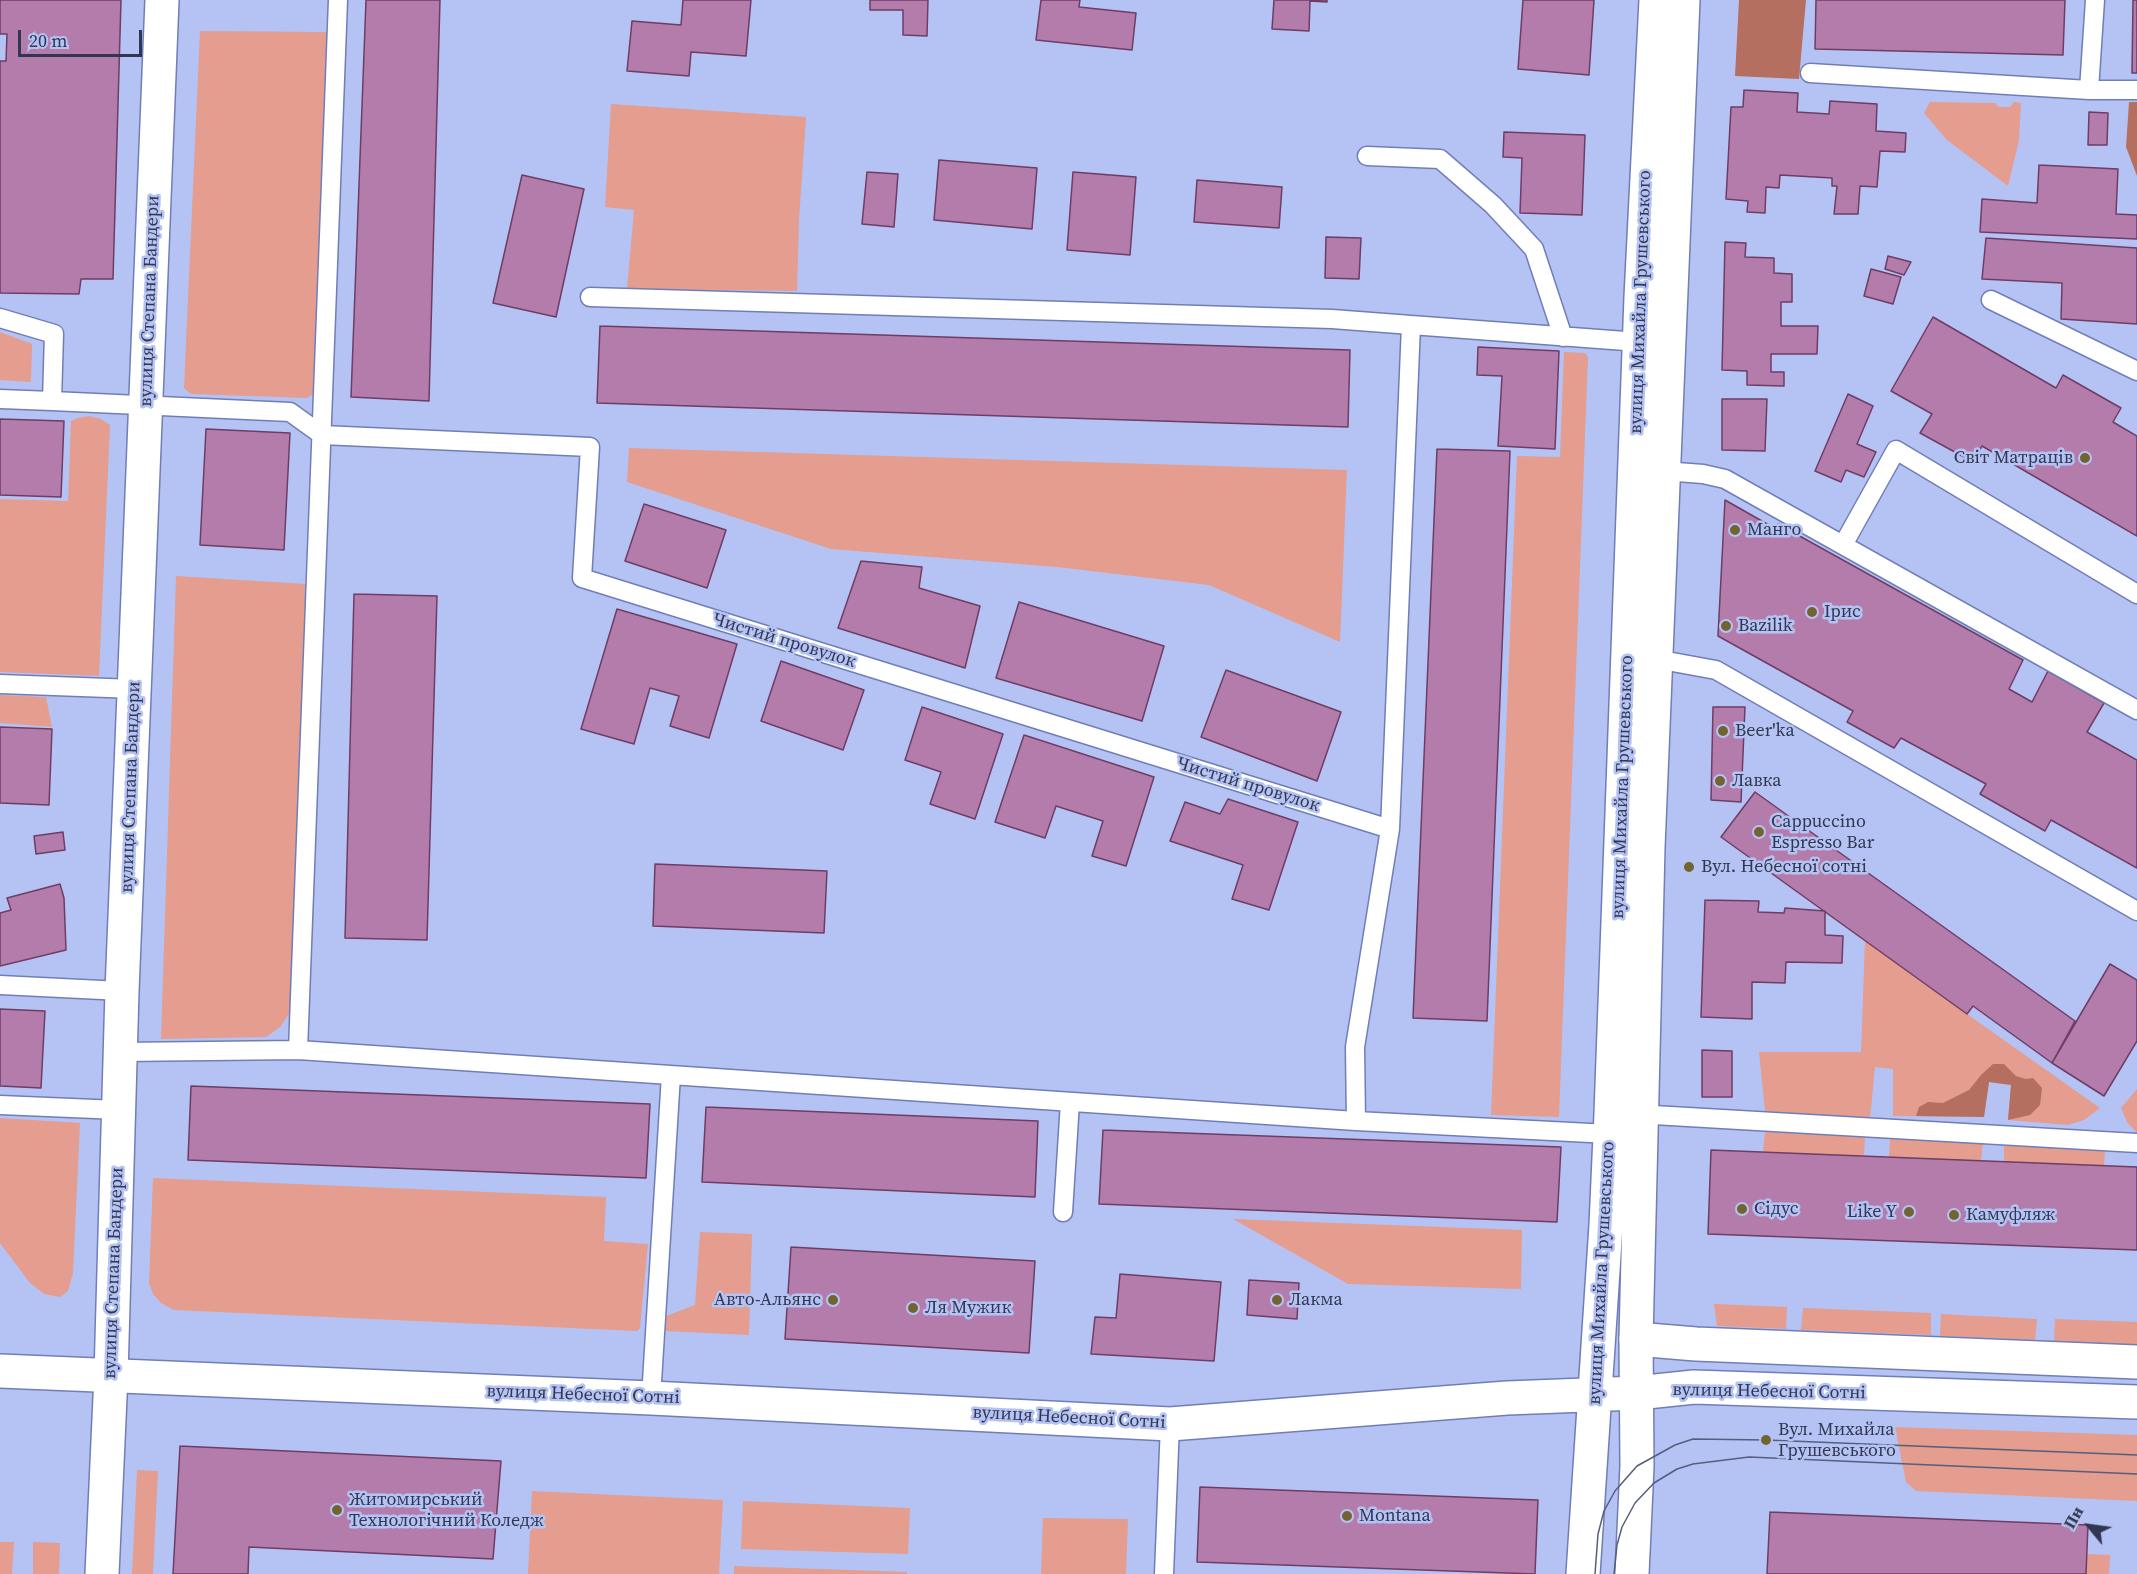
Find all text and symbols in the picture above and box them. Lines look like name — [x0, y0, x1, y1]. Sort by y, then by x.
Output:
scale bar — [21, 18, 146, 56]
text: 20 m — [29, 28, 67, 53]
street label: вулиця Михайла Грушевського — [1626, 170, 1656, 434]
street label: вулиця Степана Бандери — [136, 195, 164, 407]
place label: Світ Матраців — [1954, 447, 2073, 469]
marker: Світ Матраців — [2078, 451, 2092, 465]
place label: Манго — [1747, 519, 1801, 541]
marker: Манго — [1728, 523, 1742, 537]
place label: Ірис — [1824, 601, 1861, 623]
marker: Ірис — [1805, 605, 1819, 619]
street label: Чистий провулок — [710, 609, 858, 673]
place label: Bazilik — [1738, 615, 1793, 637]
marker: Bazilik — [1719, 619, 1733, 633]
street label: вулиця Михайла Грушевського — [1608, 655, 1638, 919]
street label: вулиця Степана Бандери — [117, 681, 145, 893]
place label: Beer'ka — [1735, 720, 1795, 742]
marker: Beer'ka — [1716, 724, 1730, 738]
street label: Чистий провулок — [1174, 753, 1322, 817]
place label: Лавка — [1732, 770, 1781, 792]
marker: Лавка — [1713, 774, 1727, 788]
place label: Cappuccino Espresso Bar — [1771, 811, 1874, 854]
marker: Cappuccino Espresso Bar — [1752, 825, 1766, 839]
place label: Вул. Небесної сотні — [1701, 856, 1867, 878]
marker: Вул. Небесної сотні — [1682, 860, 1696, 874]
street label: вулиця Михайла Грушевського — [1584, 1141, 1620, 1405]
street label: вулиця Степана Бандери — [100, 1167, 128, 1379]
place label: Сідус — [1754, 1198, 1799, 1220]
place label: Like Y — [1847, 1201, 1897, 1223]
marker: Сідус — [1735, 1202, 1749, 1216]
place label: Камуфляж — [1966, 1204, 2055, 1226]
marker: Like Y — [1902, 1205, 1916, 1219]
marker: Камуфляж — [1947, 1208, 1961, 1222]
place label: Авто-Альянс — [714, 1289, 821, 1311]
place label: Лакма — [1289, 1289, 1343, 1311]
marker: Авто-Альянс — [826, 1293, 840, 1307]
marker: Лакма — [1270, 1293, 1284, 1307]
place label: Ля Мужик — [925, 1297, 1011, 1319]
marker: Ля Мужик — [906, 1301, 920, 1315]
street label: вулиця Небесної Сотні — [1672, 1380, 1866, 1404]
street label: вулиця Небесної Сотні — [486, 1381, 680, 1409]
street label: вулиця Небесної Сотні — [972, 1402, 1166, 1434]
place label: Вул. Михайла Грушевського — [1778, 1419, 1896, 1462]
marker: Вул. Михайла Грушевського — [1759, 1433, 1773, 1447]
place label: Житомирський Технологічний Коледж — [349, 1489, 544, 1532]
north arrow — [2059, 1496, 2119, 1556]
text: Пн — [2058, 1502, 2088, 1532]
marker: Житомирський Технологічний Коледж — [330, 1503, 344, 1517]
place label: Montana — [1359, 1505, 1431, 1527]
marker: Montana — [1340, 1509, 1354, 1523]

